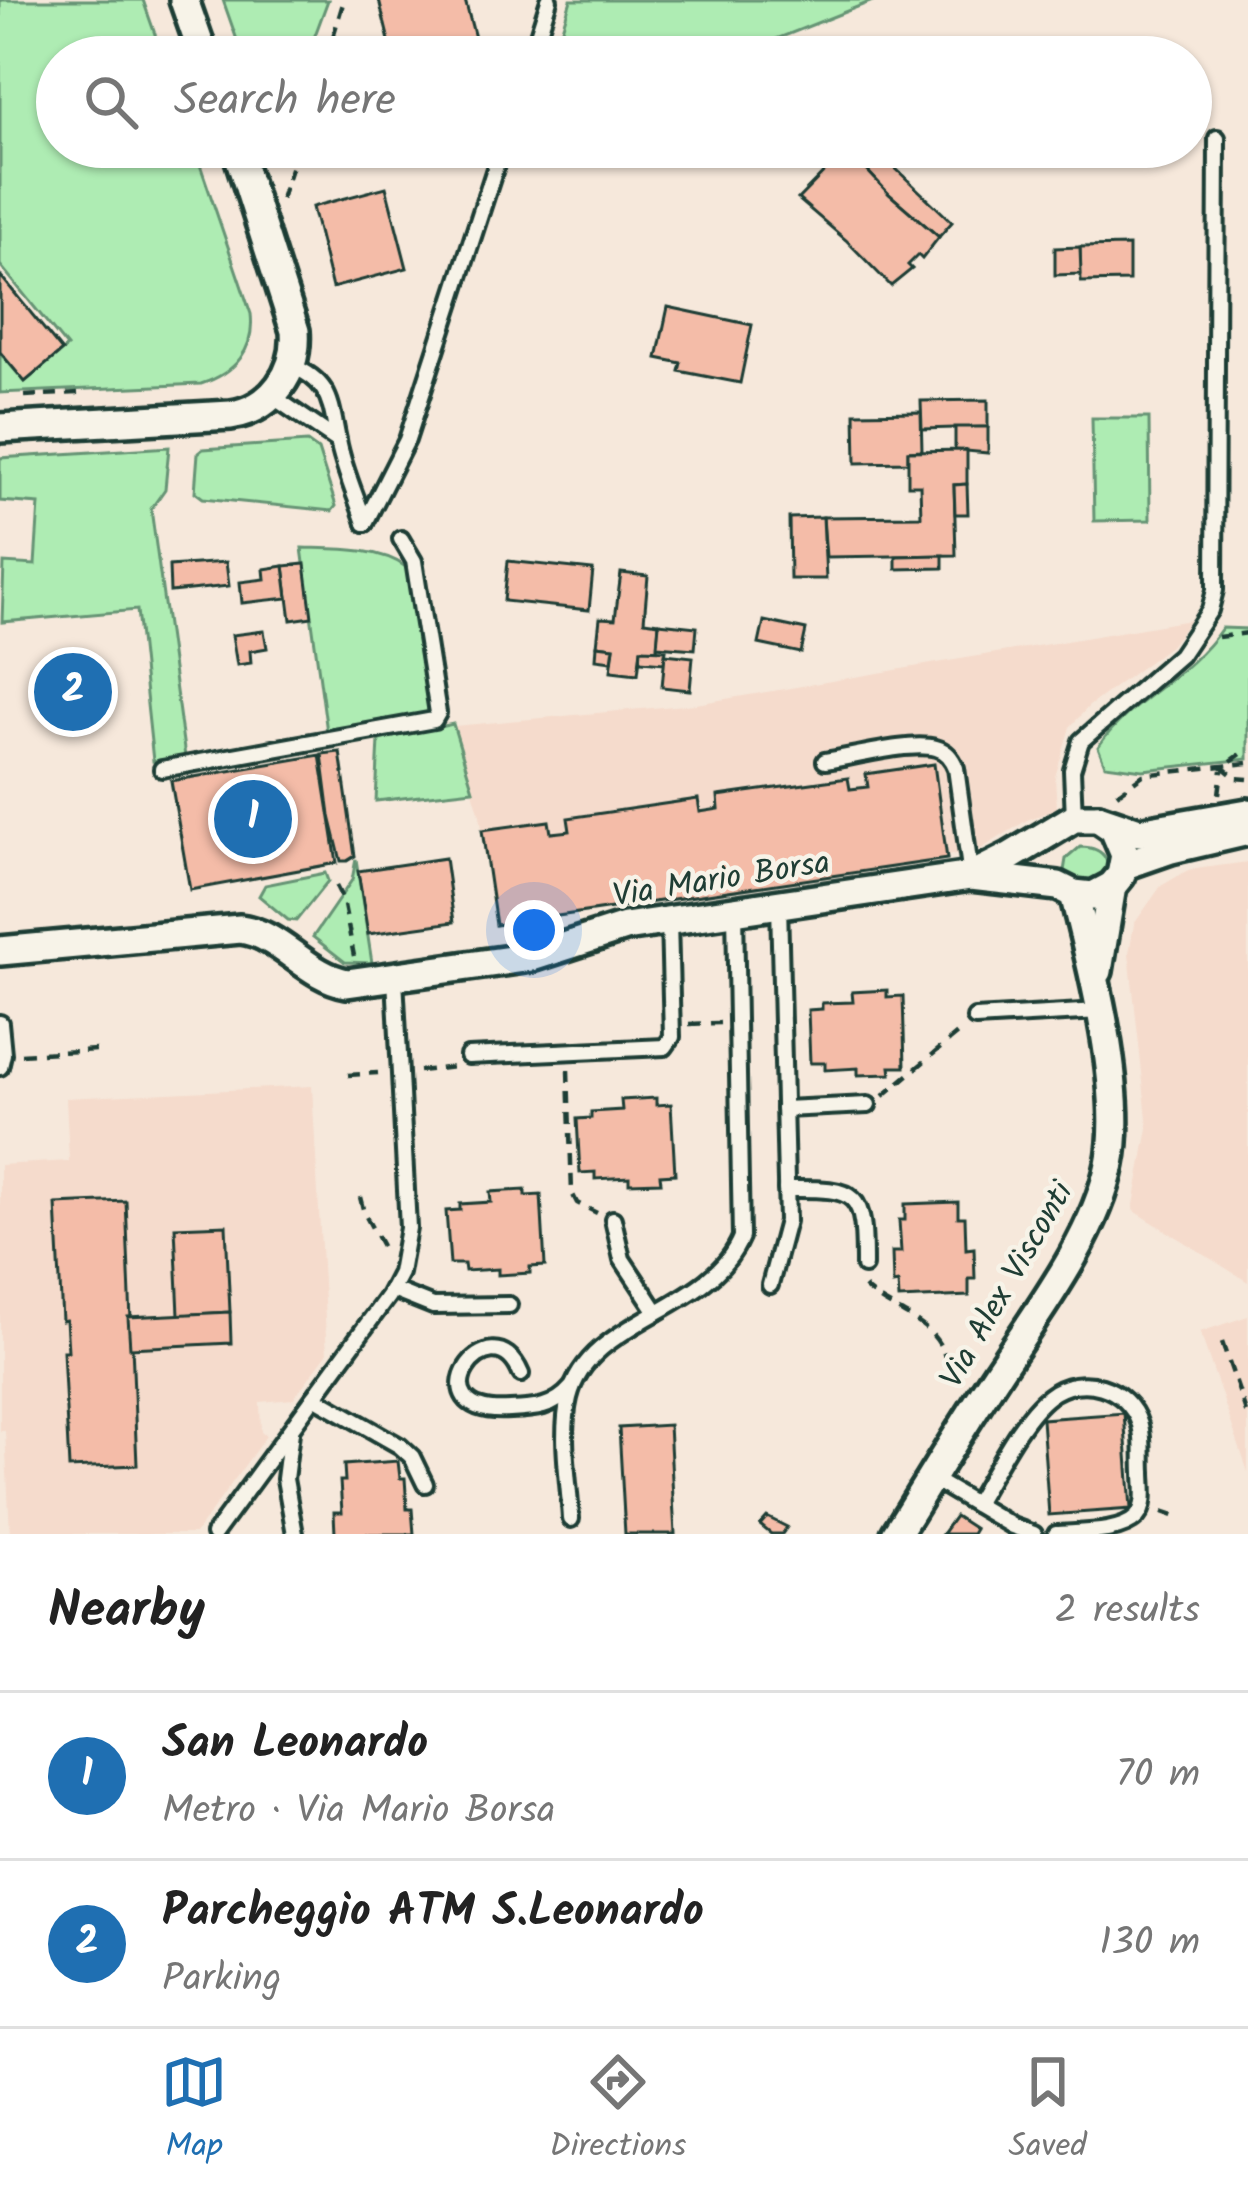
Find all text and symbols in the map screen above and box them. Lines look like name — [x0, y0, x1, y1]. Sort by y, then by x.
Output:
search box — [36, 36, 1212, 168]
text: Search here — [174, 66, 396, 138]
icon: search — [78, 69, 144, 135]
pin: 2 — [34, 647, 112, 737]
pin: 1 — [214, 774, 292, 864]
street label: Via Mario Borsa — [609, 837, 834, 924]
your location — [504, 900, 564, 960]
street label: Via Alex Visconti — [927, 1171, 1089, 1399]
text: Nearby — [48, 1572, 205, 1653]
text: 2 results — [1055, 1581, 1200, 1643]
text: San Leonardo — [162, 1709, 428, 1781]
text: 1 — [81, 1745, 93, 1807]
text: 70 m — [1116, 1745, 1200, 1807]
text: Metro · Via Mario Borsa — [162, 1781, 555, 1843]
text: Parcheggio ATM S.Leonardo — [162, 1877, 704, 1949]
text: 2 — [76, 1913, 98, 1975]
text: 130 m — [1099, 1913, 1200, 1975]
text: Parking — [162, 1949, 281, 2011]
tab: Map — [161, 2049, 227, 2174]
tab: Directions — [549, 2049, 686, 2174]
tab: Saved — [1009, 2049, 1087, 2174]

